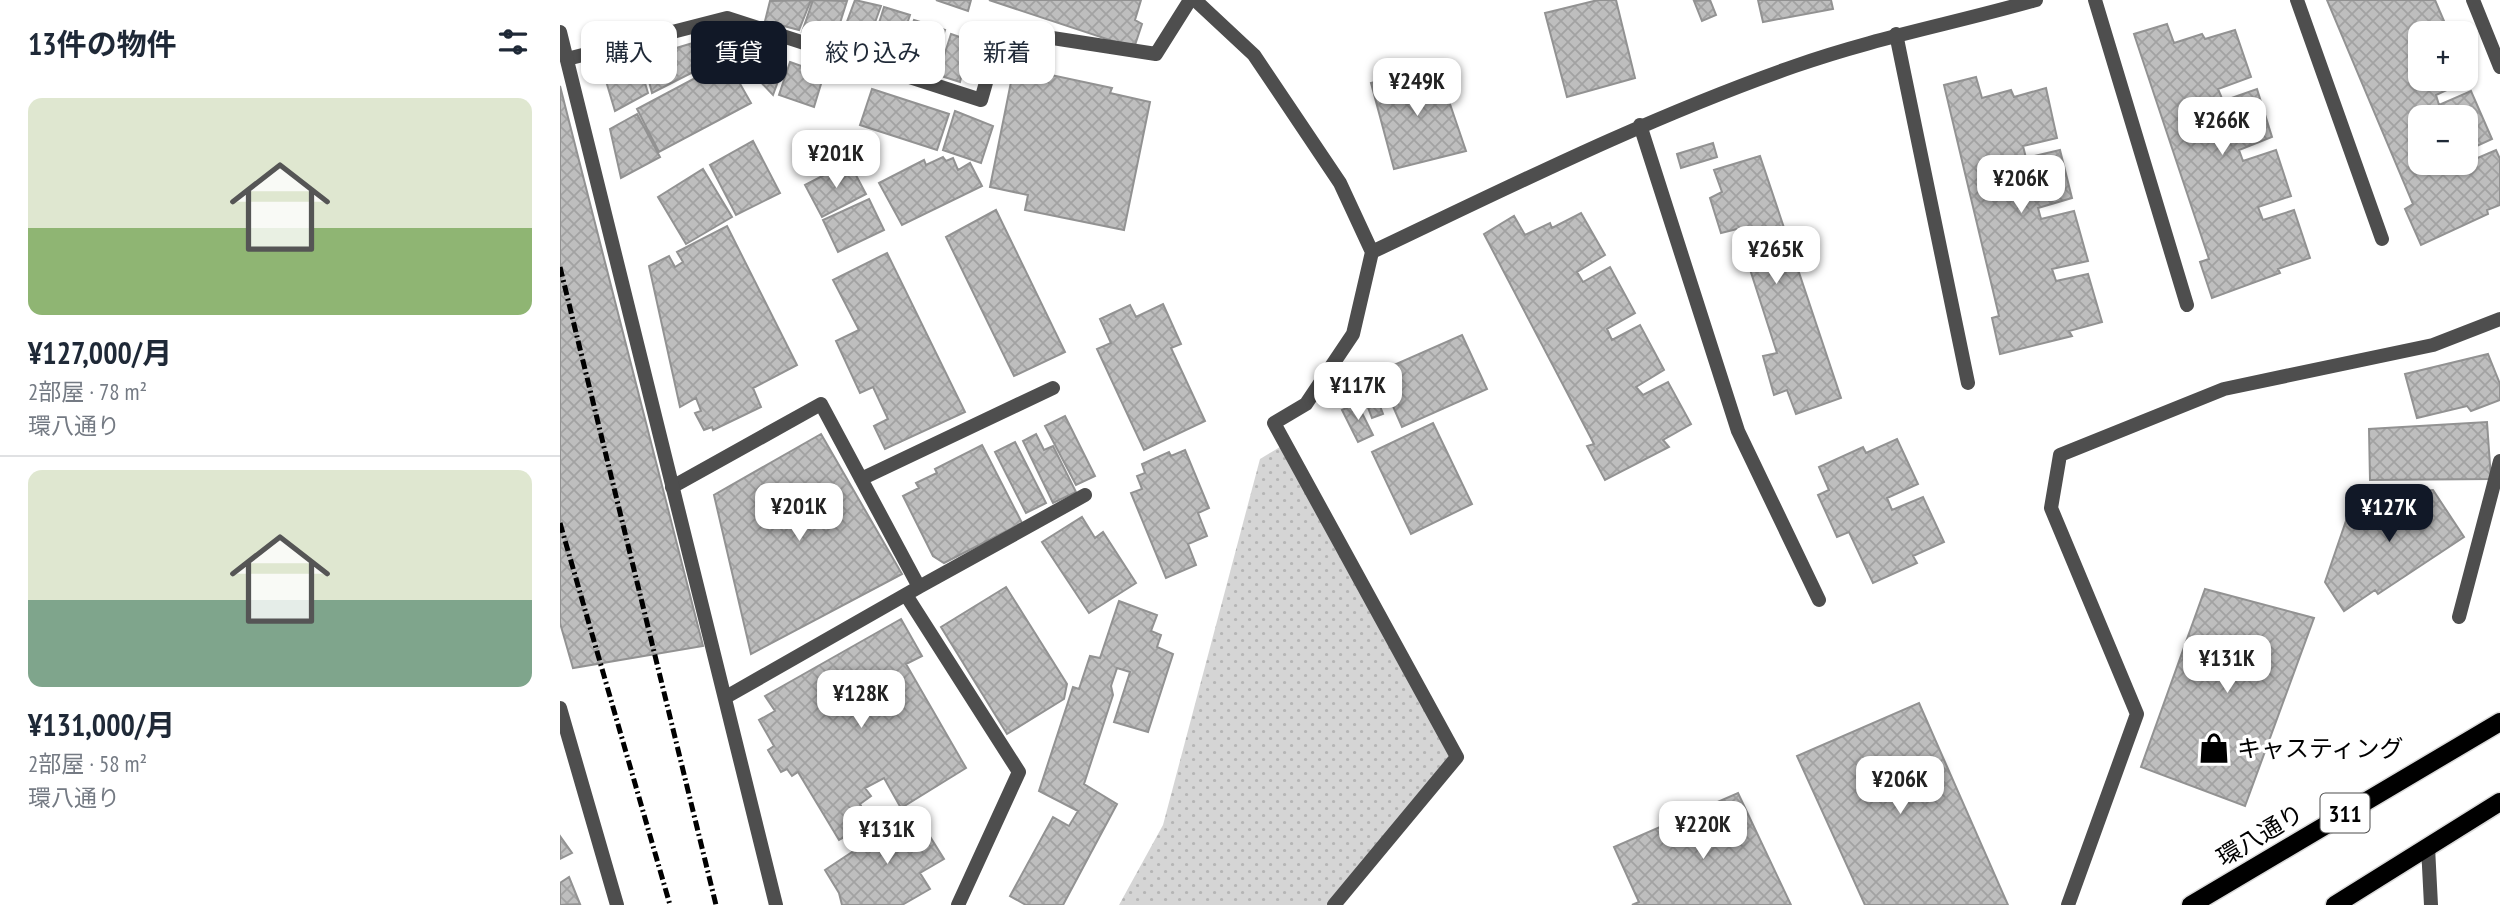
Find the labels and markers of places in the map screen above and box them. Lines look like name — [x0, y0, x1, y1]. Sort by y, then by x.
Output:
pin: ¥249K — [1368, 58, 1466, 118]
pin: ¥266K — [2173, 97, 2271, 157]
pin: ¥201K — [787, 130, 885, 190]
pin: ¥206K — [1972, 156, 2070, 215]
pin: ¥265K — [1727, 226, 1825, 286]
pin: ¥117K — [1309, 362, 1407, 422]
pin: ¥201K — [750, 484, 848, 543]
pin: ¥127K — [2340, 484, 2438, 544]
pin: ¥131K — [2178, 636, 2276, 695]
pin: ¥128K — [812, 670, 910, 730]
shop icon: キャスティング — [2197, 731, 2231, 765]
place label: キャスティング — [2237, 733, 2404, 764]
pin: ¥206K — [1851, 756, 1949, 816]
pin: ¥220K — [1654, 802, 1752, 861]
pin: ¥131K — [838, 806, 936, 866]

